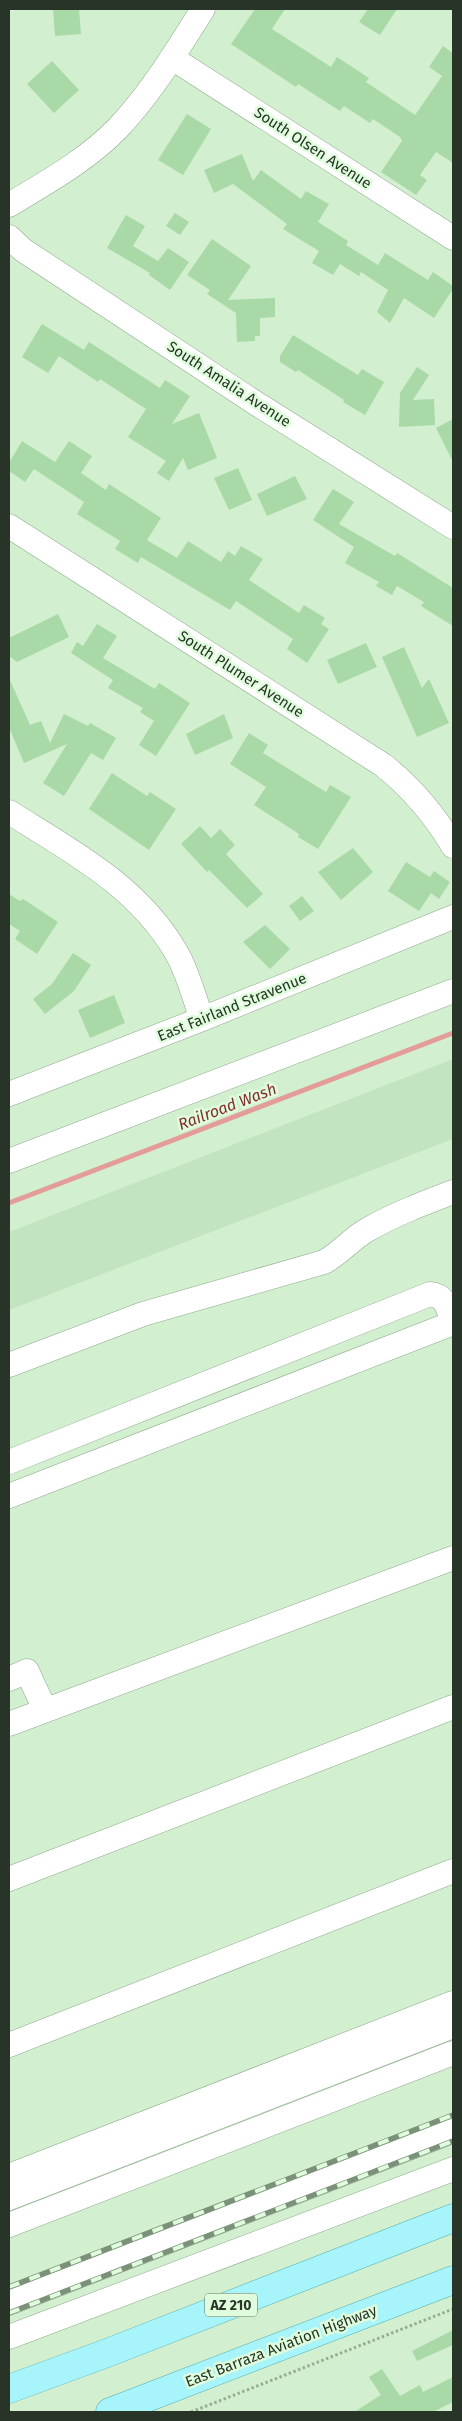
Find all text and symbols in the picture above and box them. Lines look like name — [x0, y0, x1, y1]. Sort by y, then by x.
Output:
street label: South Olsen Avenue — [251, 103, 375, 193]
street label: South Amalia Avenue — [164, 337, 294, 431]
street label: South Plumer Avenue — [175, 627, 307, 721]
street label: East Fairland Stravenue — [155, 969, 309, 1045]
water label: Railroad Wash — [175, 1079, 279, 1134]
road number: AZ 210 — [205, 2294, 257, 2316]
street label: East Barraza Aviation Highway — [183, 2301, 380, 2391]

